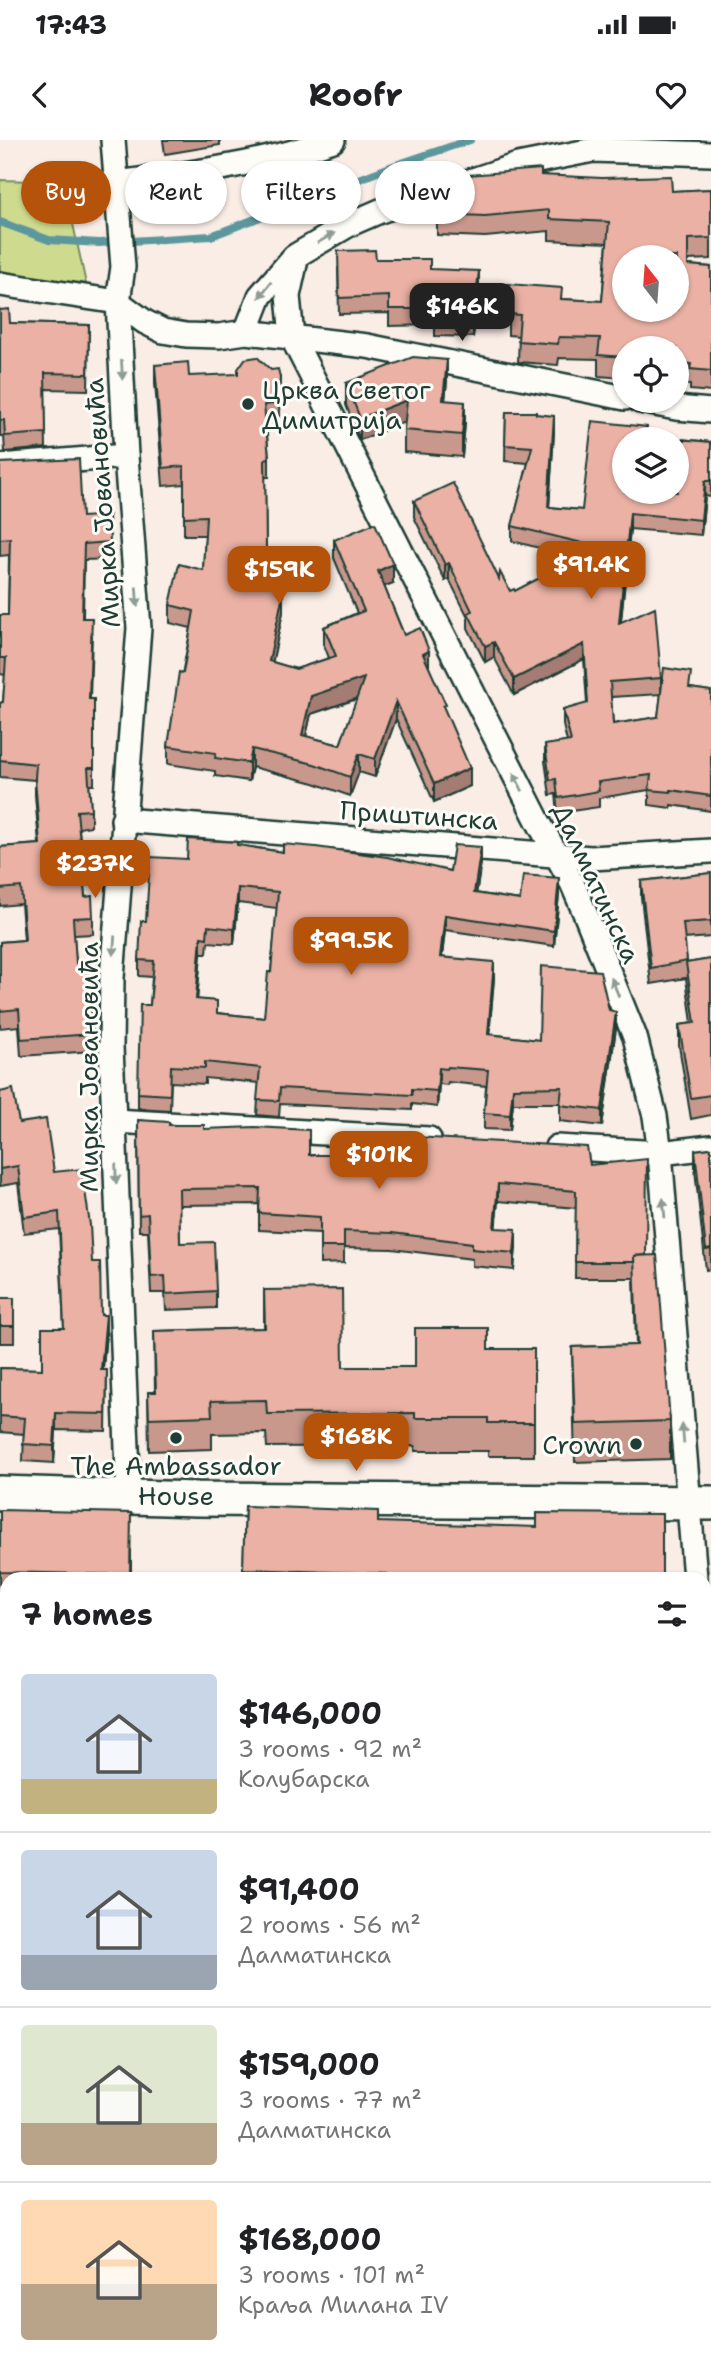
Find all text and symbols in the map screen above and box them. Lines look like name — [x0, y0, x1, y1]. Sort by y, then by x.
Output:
text: 17:43 — [35, 7, 107, 42]
text: Roofr — [308, 73, 403, 116]
icon: back — [21, 76, 59, 114]
icon: heart — [652, 76, 690, 114]
chip: Buy — [21, 161, 111, 224]
chip: Rent — [125, 161, 227, 224]
chip: Filters — [241, 161, 361, 224]
chip: New — [375, 161, 475, 224]
one-way arrow — [317, 232, 336, 244]
north arrow — [612, 245, 690, 322]
map controls — [612, 245, 689, 504]
one-way arrow — [258, 280, 273, 298]
pin: $146K — [413, 284, 511, 343]
text: $146K — [426, 291, 498, 321]
button: locate — [612, 336, 689, 413]
one-way arrow — [116, 360, 127, 382]
place label: Црква Светог Димитрија — [262, 372, 431, 437]
street label: Мирка Јовановића — [76, 377, 128, 629]
marker: Црква Светог Димитрија — [240, 396, 256, 412]
button: layers — [612, 427, 689, 504]
pin: $91.4K — [534, 542, 648, 601]
pin: $159K — [230, 546, 328, 606]
text: $91.4K — [553, 549, 629, 579]
text: $159K — [243, 554, 315, 584]
one-way arrow — [132, 587, 143, 609]
one-way arrow — [512, 772, 523, 792]
street label: Приштинска — [339, 792, 499, 838]
street label: Далматинска — [545, 797, 649, 969]
pin: $237K — [46, 840, 144, 900]
text: $237K — [56, 848, 134, 878]
pin: $99.5K — [294, 918, 408, 977]
text: $99.5K — [309, 925, 393, 955]
one-way arrow — [108, 935, 119, 957]
street label: Мирка Јовановића — [71, 942, 106, 1192]
one-way arrow — [609, 976, 620, 997]
pin: $101K — [330, 1132, 428, 1191]
text: $101K — [346, 1139, 412, 1169]
one-way arrow — [111, 1163, 122, 1185]
one-way arrow — [658, 1196, 669, 1218]
pin: $168K — [307, 1414, 405, 1473]
text: $168K — [320, 1421, 392, 1451]
one-way arrow — [677, 1423, 688, 1445]
place label: Crown — [542, 1427, 622, 1462]
marker: The Ambassador House — [168, 1430, 184, 1446]
marker: Crown — [628, 1436, 644, 1452]
place label: The Ambassador House — [70, 1448, 282, 1513]
text: 7 homes — [21, 1594, 153, 1635]
icon: filters — [653, 1595, 691, 1633]
text: $146,000 — [238, 1693, 382, 1734]
icon: home — [77, 1702, 161, 1786]
text: 3 rooms · 92 m² — [238, 1734, 422, 1764]
text: Колубарска — [238, 1764, 370, 1794]
text: $91,400 — [238, 1869, 360, 1910]
icon: home — [77, 1878, 161, 1962]
text: 2 rooms · 56 m² — [238, 1910, 421, 1940]
text: Далматинска — [238, 1940, 391, 1970]
text: $159,000 — [238, 2044, 380, 2085]
icon: home — [77, 2053, 161, 2137]
text: 3 rooms · 77 m² — [238, 2085, 422, 2115]
text: Далматинска — [238, 2115, 391, 2145]
text: $168,000 — [238, 2219, 382, 2260]
icon: home — [77, 2228, 161, 2312]
text: 3 rooms · 101 m² — [238, 2260, 425, 2290]
text: Краља Милана IV — [238, 2290, 448, 2320]

